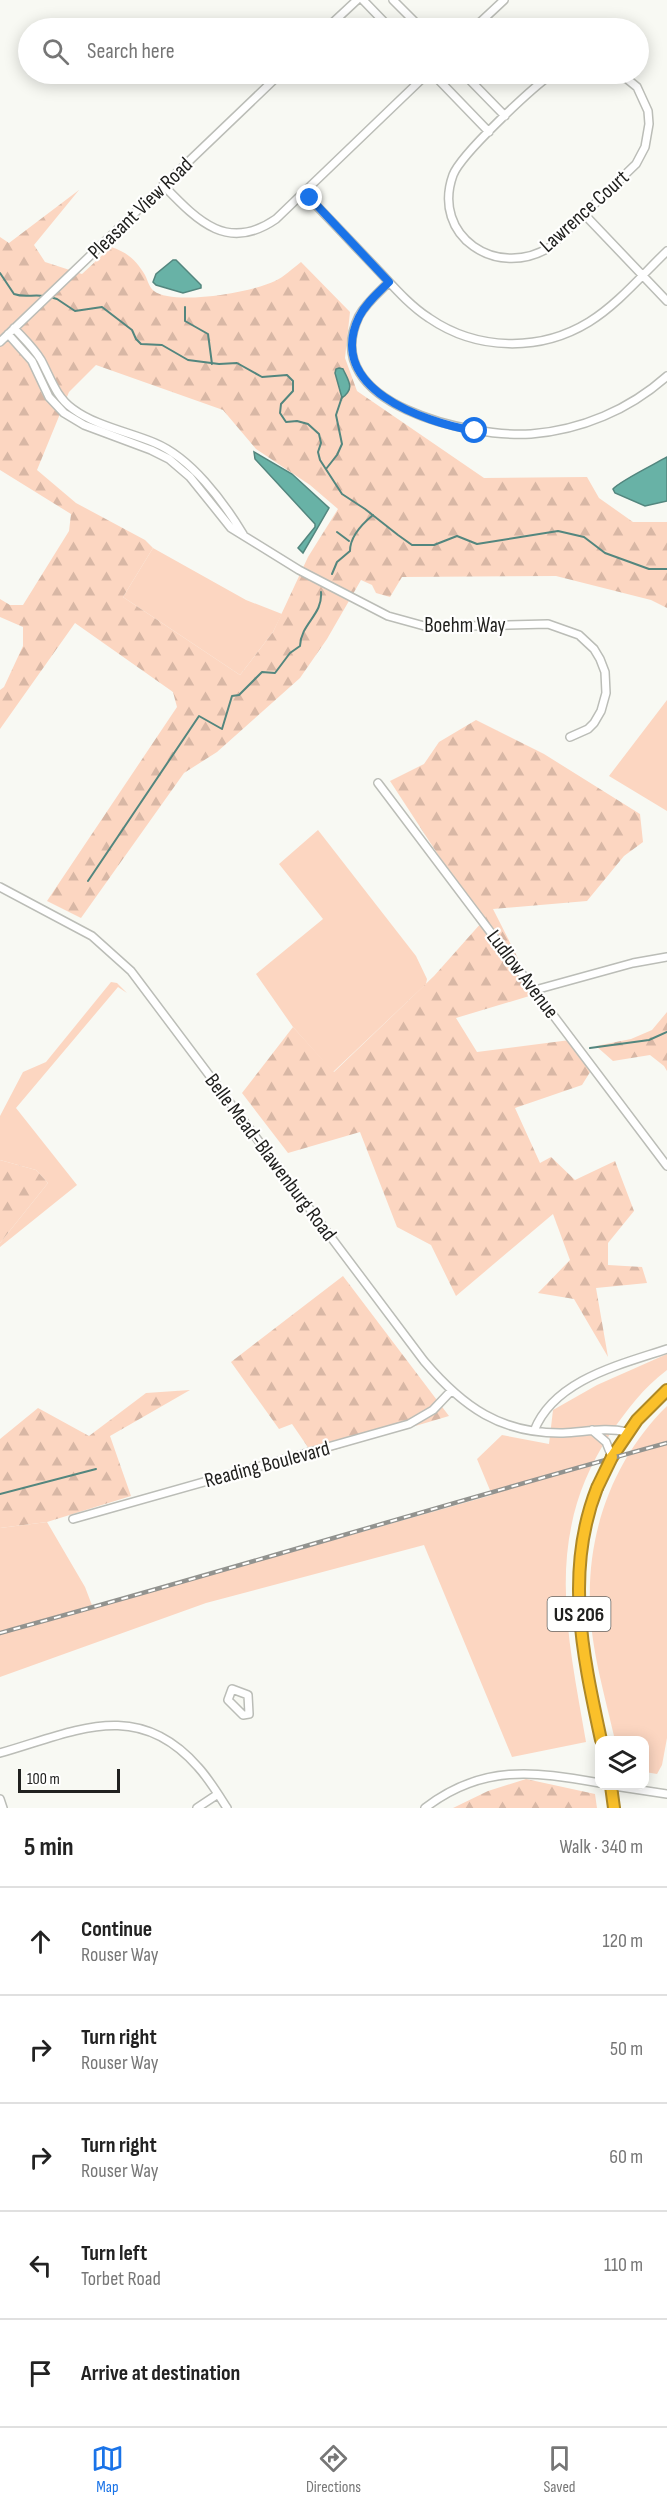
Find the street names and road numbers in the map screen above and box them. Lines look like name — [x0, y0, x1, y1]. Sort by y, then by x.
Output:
street label: Pleasant View Road — [83, 152, 198, 264]
street label: Lawrence Court — [535, 165, 634, 258]
street label: Boehm Way — [424, 613, 506, 638]
street label: Ludlow Avenue — [481, 925, 564, 1023]
street label: Belle Mead-Blawenburg Road — [200, 1069, 342, 1246]
street label: Reading Boulevard — [202, 1436, 333, 1493]
road number: US 206 — [548, 1597, 610, 1631]

